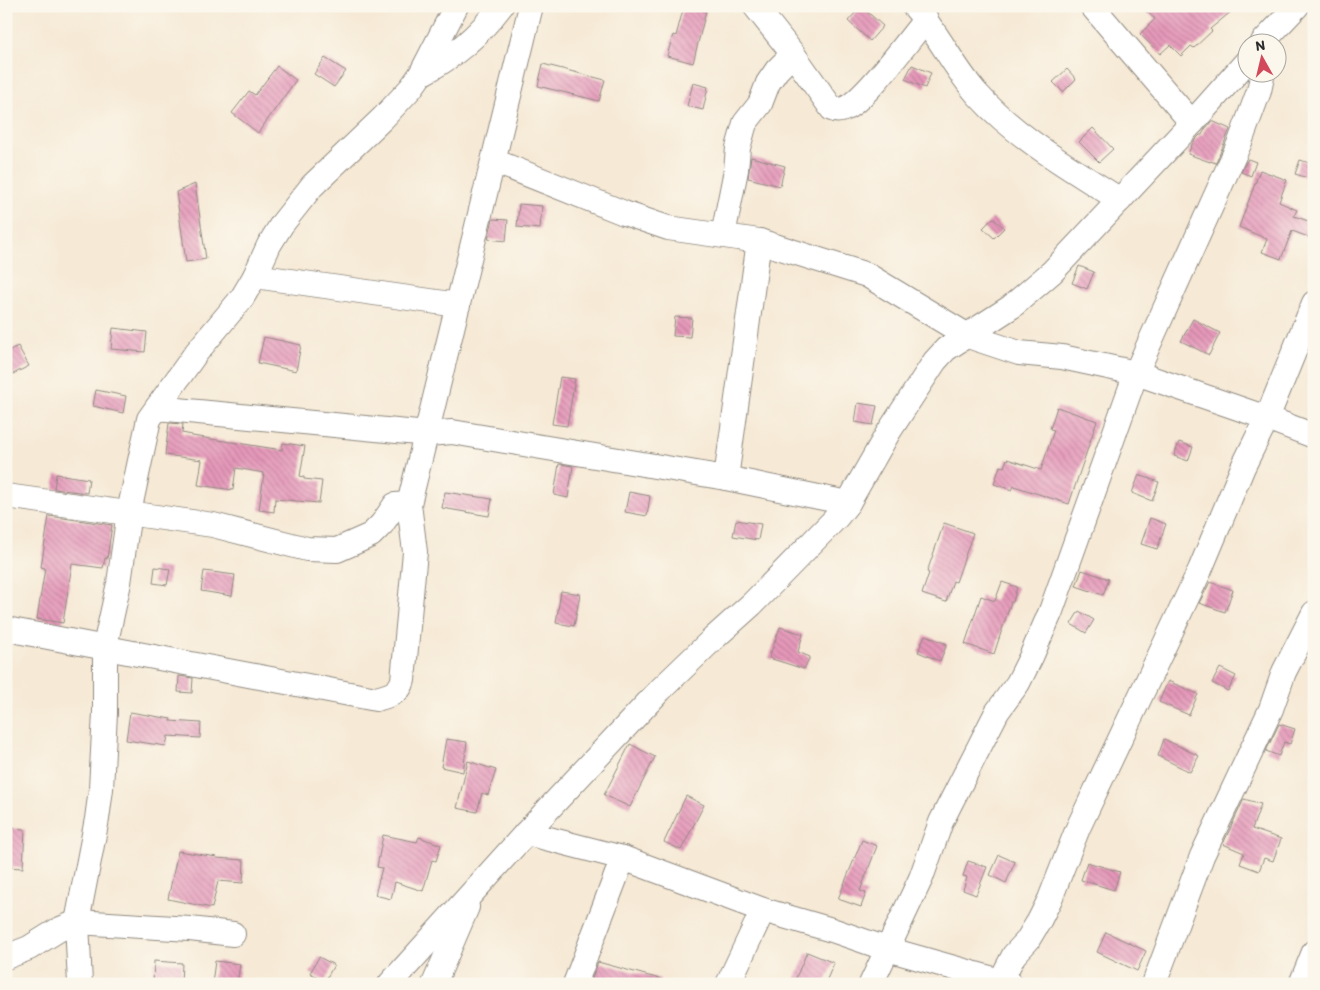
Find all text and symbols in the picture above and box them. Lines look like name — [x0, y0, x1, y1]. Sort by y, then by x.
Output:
north arrow — [1238, 32, 1288, 82]
text: N — [1254, 37, 1266, 55]

